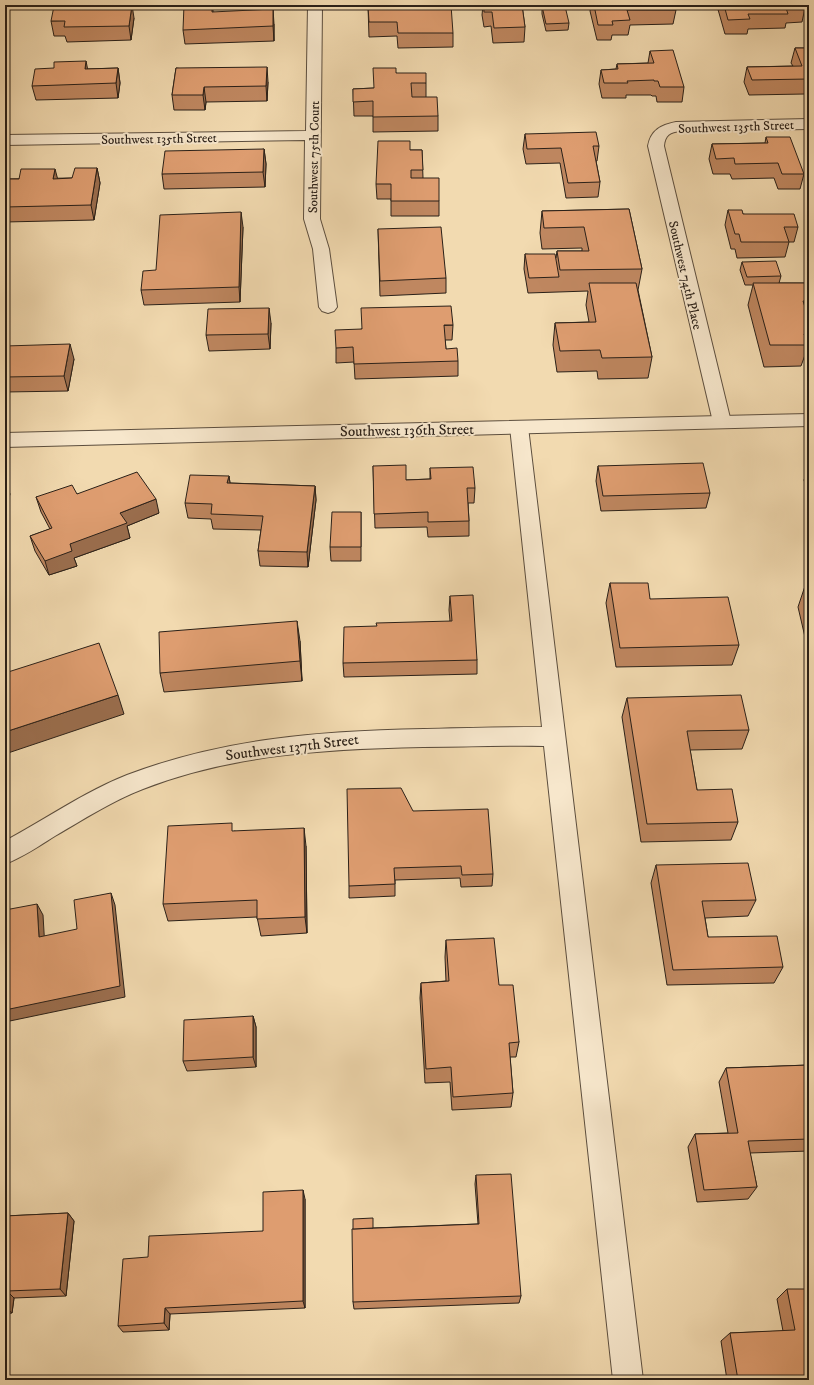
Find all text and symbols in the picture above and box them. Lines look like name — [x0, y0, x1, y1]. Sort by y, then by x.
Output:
street label: Southwest 75th Court — [305, 101, 323, 213]
street label: Southwest 135th Street — [678, 117, 794, 137]
street label: Southwest 135th Street — [101, 130, 217, 148]
street label: Southwest 74th Place — [665, 219, 705, 331]
street label: Southwest 136th Street — [340, 420, 474, 441]
street label: Southwest 137th Street — [224, 730, 360, 765]

